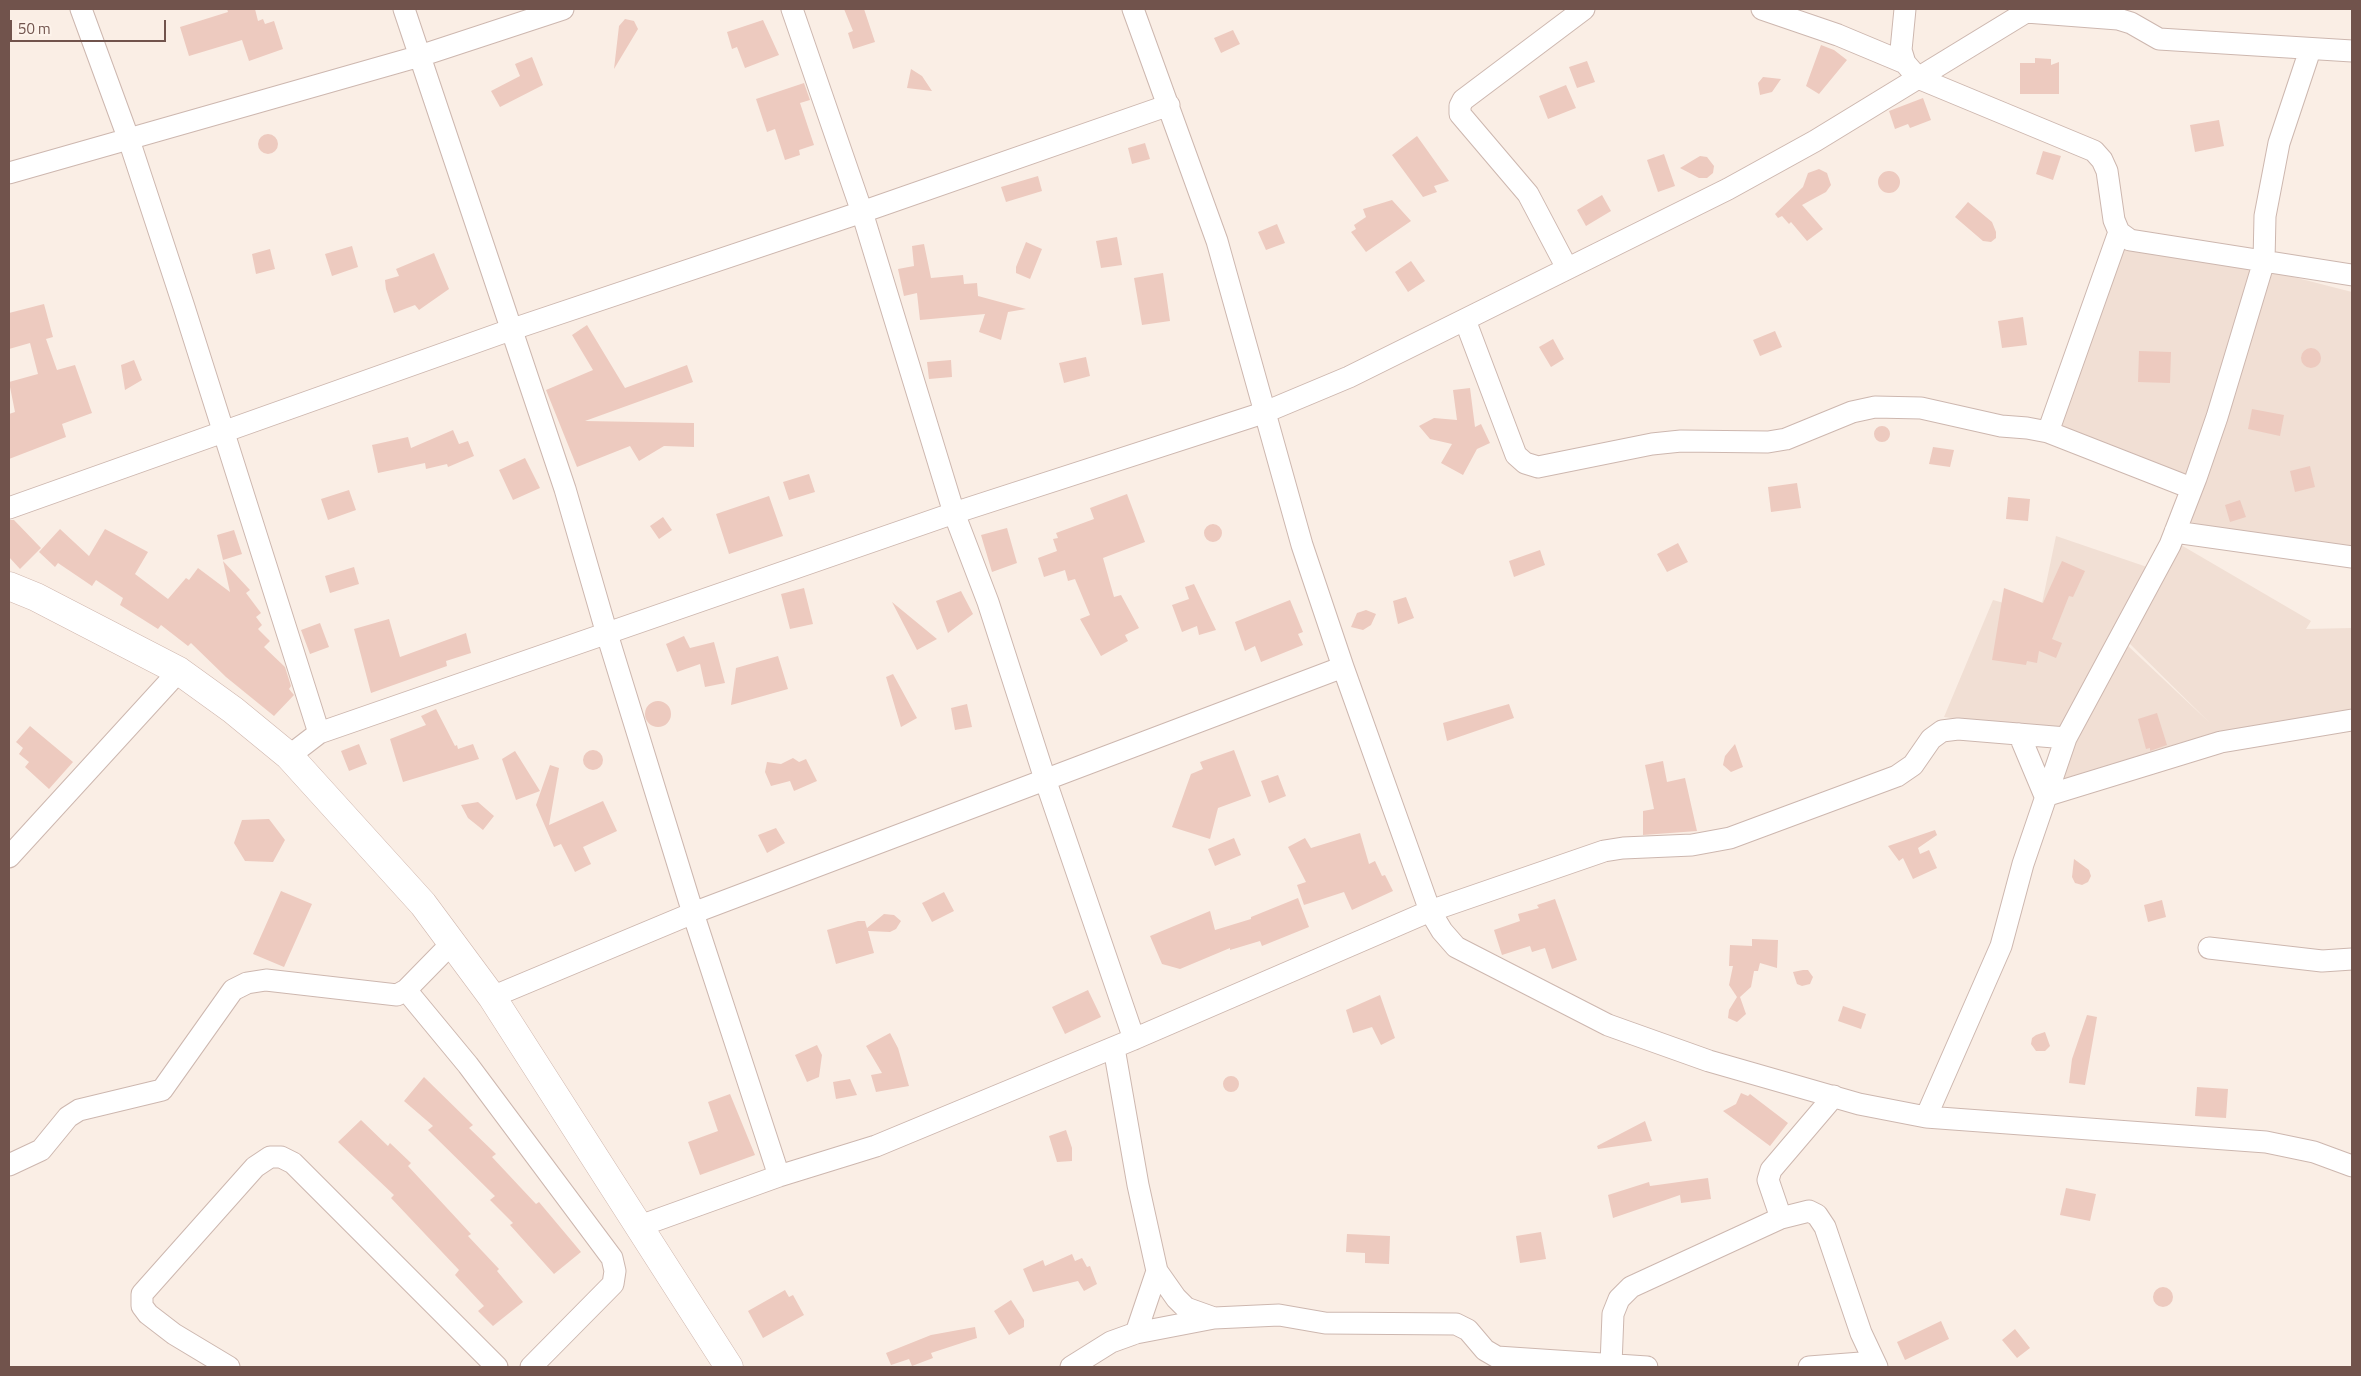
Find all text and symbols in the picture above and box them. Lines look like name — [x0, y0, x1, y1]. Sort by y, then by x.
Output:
scale bar — [12, 10, 169, 42]
text: 50 m — [18, 17, 51, 40]

